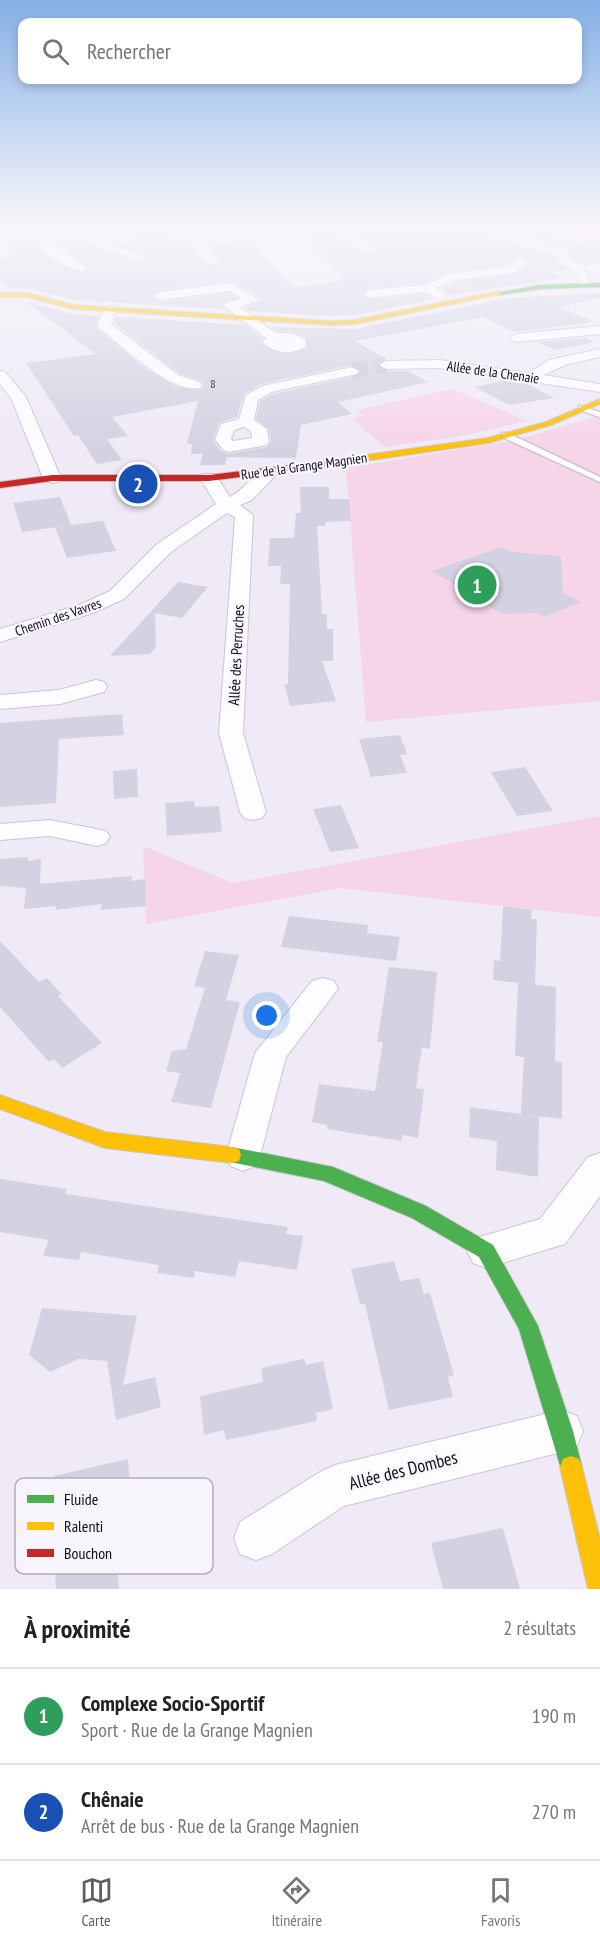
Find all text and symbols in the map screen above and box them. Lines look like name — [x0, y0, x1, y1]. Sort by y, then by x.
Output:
search box — [18, 18, 582, 84]
icon: search — [39, 35, 72, 68]
text: Rechercher — [87, 37, 171, 65]
street label: Allée de la Chenaie — [446, 357, 541, 387]
house number: 8 — [210, 376, 216, 391]
street label: Rue de la Grange Magnien — [240, 448, 368, 484]
pin: 2 — [118, 462, 158, 506]
pin: 1 — [458, 562, 496, 608]
street label: Chemin des Vavres — [12, 594, 104, 640]
street label: Allée des Perruches — [224, 604, 248, 706]
your location — [252, 1001, 281, 1030]
street label: Allée des Dombes — [346, 1445, 460, 1495]
legend — [15, 1478, 213, 1574]
text: Fluide — [64, 1489, 98, 1509]
text: Ralenti — [64, 1516, 103, 1536]
text: Bouchon — [64, 1543, 112, 1563]
text: À proximité — [24, 1612, 131, 1645]
text: 2 résultats — [503, 1615, 576, 1641]
text: Complexe Socio-Sportif — [81, 1689, 264, 1717]
text: 1 — [39, 1703, 48, 1729]
text: 190 m — [532, 1703, 576, 1729]
text: Sport · Rue de la Grange Magnien — [81, 1717, 313, 1743]
text: Chênaie — [81, 1785, 144, 1813]
text: 2 — [39, 1799, 48, 1825]
text: 270 m — [532, 1799, 576, 1825]
text: Arrêt de bus · Rue de la Grange Magnien — [81, 1813, 359, 1839]
tab: Carte — [80, 1874, 113, 1930]
tab: Itinéraire — [272, 1874, 322, 1930]
tab: Favoris — [481, 1874, 520, 1930]

